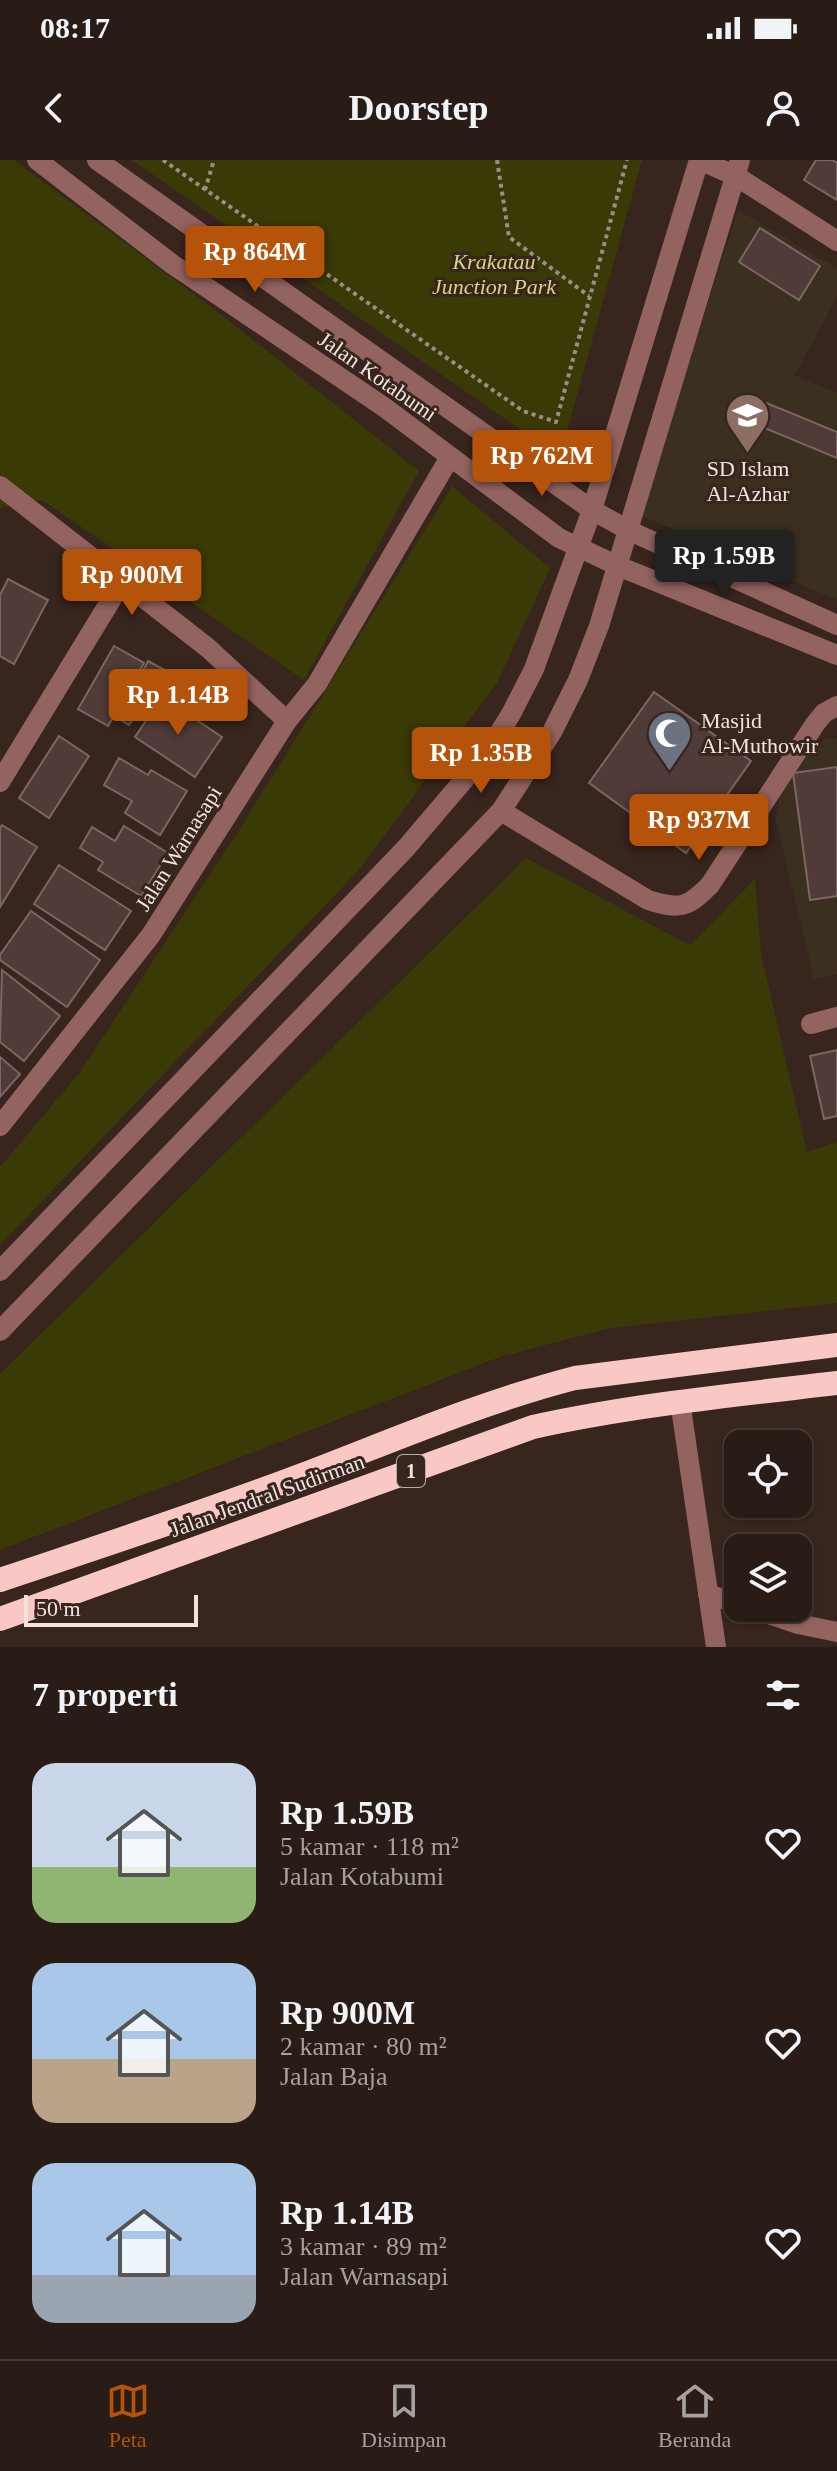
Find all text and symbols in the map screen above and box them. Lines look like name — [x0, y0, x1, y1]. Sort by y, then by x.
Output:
text: 08:17 — [40, 11, 110, 44]
icon: back — [32, 86, 76, 130]
icon: person — [761, 86, 805, 130]
text: Doorstep — [349, 88, 488, 128]
pin: Rp 864M — [181, 226, 329, 294]
text: Rp 864M — [203, 237, 307, 266]
park label: Krakatau Junction Park — [432, 249, 557, 299]
street label: Jalan Kotabumi — [314, 326, 442, 426]
school or university icon: SD Islam Al-Azhar — [724, 391, 772, 454]
pin: Rp 762M — [468, 430, 616, 498]
text: Rp 762M — [490, 441, 594, 470]
place label: SD Islam Al-Azhar — [706, 456, 790, 506]
pin: Rp 1.59B — [641, 530, 807, 598]
text: Rp 1.59B — [673, 541, 775, 570]
pin: Rp 900M — [58, 549, 206, 617]
text: Rp 900M — [80, 560, 184, 589]
pin: Rp 1.14B — [95, 669, 261, 737]
text: Rp 1.14B — [127, 680, 229, 709]
place label: Masjid Al-Muthowir — [701, 708, 819, 758]
mosque icon: Masjid Al-Muthowir — [646, 709, 694, 772]
pin: Rp 1.35B — [398, 727, 564, 795]
text: Rp 1.35B — [430, 738, 532, 767]
street label: Jalan Warnasapi — [130, 781, 227, 915]
pin: Rp 937M — [625, 794, 773, 862]
text: Rp 937M — [647, 805, 751, 834]
map controls — [724, 1430, 812, 1622]
button: locate — [724, 1430, 812, 1518]
street label: Jalan Jendral Sudirman — [166, 1449, 368, 1542]
road number: 1 — [397, 1455, 425, 1487]
button: layers — [724, 1534, 812, 1622]
scale bar — [24, 1591, 198, 1627]
text: 50 m — [36, 1596, 81, 1621]
icon: filters — [761, 1673, 805, 1717]
text: 7 properti — [32, 1676, 178, 1713]
text: Rp 1.59B — [280, 1794, 414, 1831]
icon: home — [96, 1795, 192, 1891]
icon: heart — [761, 1821, 805, 1865]
text: 5 kamar · 118 m² — [280, 1832, 459, 1861]
text: Jalan Kotabumi — [280, 1862, 444, 1891]
text: Rp 900M — [280, 1994, 415, 2031]
icon: home — [96, 1995, 192, 2091]
icon: heart — [761, 2021, 805, 2065]
text: 2 kamar · 80 m² — [280, 2032, 447, 2061]
text: Jalan Baja — [280, 2062, 388, 2091]
text: Rp 1.14B — [280, 2194, 414, 2231]
icon: home — [96, 2195, 192, 2291]
icon: heart — [761, 2221, 805, 2265]
text: 3 kamar · 89 m² — [280, 2232, 447, 2261]
text: Jalan Warnasapi — [280, 2262, 449, 2291]
tab: Peta — [106, 2379, 150, 2453]
tab: Disimpan — [361, 2379, 447, 2453]
tab: Beranda — [658, 2379, 731, 2453]

